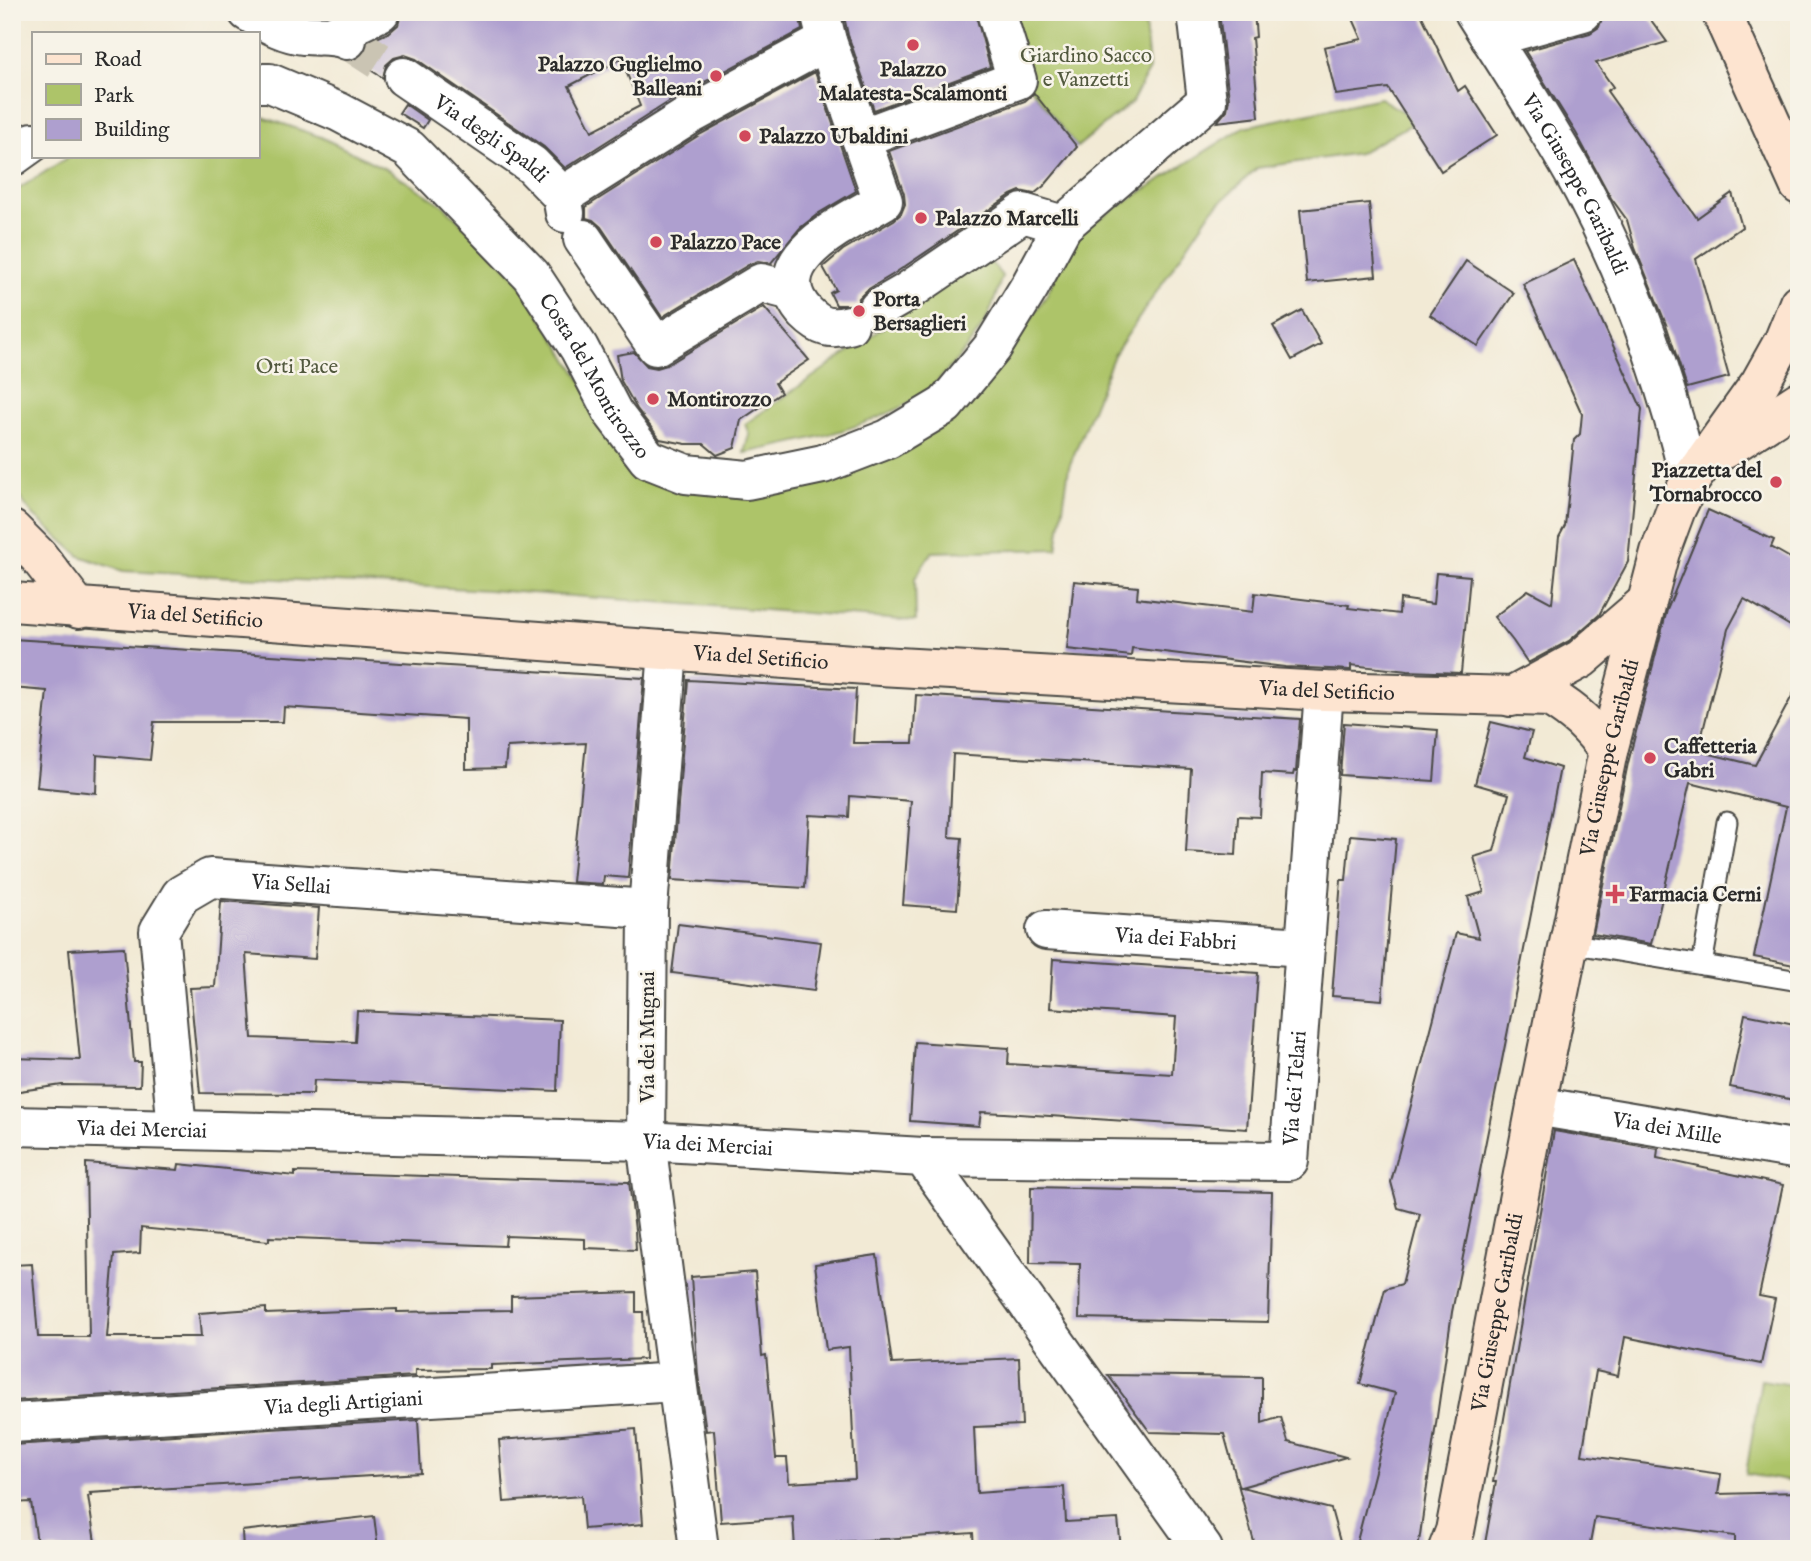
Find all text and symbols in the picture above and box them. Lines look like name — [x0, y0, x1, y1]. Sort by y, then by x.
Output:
legend — [32, 32, 259, 158]
marker: Palazzo Malatesta-Scalamonti — [905, 37, 921, 53]
park label: Giardino Sacco e Vanzetti — [1020, 43, 1152, 94]
text: Road — [94, 47, 142, 74]
place label: Palazzo Guglielmo Balleani — [538, 52, 703, 103]
place label: Palazzo Malatesta-Scalamonti — [819, 57, 1008, 108]
marker: Palazzo Guglielmo Balleani — [708, 68, 724, 84]
text: Park — [94, 83, 135, 110]
street label: Via Giuseppe Garibaldi — [1514, 88, 1633, 279]
street label: Via degli Spaldi — [427, 89, 554, 189]
text: Building — [94, 117, 170, 144]
place label: Palazzo Ubaldini — [759, 124, 909, 151]
marker: Palazzo Ubaldini — [737, 128, 753, 144]
place label: Palazzo Marcelli — [935, 206, 1079, 233]
marker: Palazzo Marcelli — [913, 210, 929, 226]
place label: Palazzo Pace — [670, 230, 781, 257]
marker: Palazzo Pace — [648, 234, 664, 250]
place label: Porta Bersaglieri — [873, 287, 967, 338]
street label: Costa del Montirozzo — [532, 289, 655, 465]
marker: Porta Bersaglieri — [851, 303, 867, 319]
park label: Orti Pace — [256, 354, 338, 381]
place label: Montirozzo — [667, 387, 772, 414]
marker: Montirozzo — [645, 391, 661, 407]
place label: Piazzetta del Tornabrocco — [1649, 458, 1763, 509]
marker: Piazzetta del Tornabrocco — [1768, 474, 1784, 490]
street label: Via del Setificio — [126, 599, 264, 635]
street label: Via del Setificio — [691, 640, 829, 677]
street label: Via Giuseppe Garibaldi — [1575, 656, 1646, 860]
street label: Via del Setificio — [1257, 675, 1395, 708]
place label: Caffetteria Gabri — [1664, 734, 1758, 785]
marker: Caffetteria Gabri — [1642, 750, 1658, 766]
street label: Via Sellai — [249, 869, 332, 902]
place label: Farmacia Cerni — [1629, 882, 1762, 909]
marker: Farmacia Cerni — [1607, 886, 1623, 902]
street label: Via dei Fabbri — [1113, 922, 1237, 957]
street label: Via dei Mugnai — [635, 971, 662, 1104]
street label: Via dei Telari — [1278, 1030, 1314, 1148]
street label: Via dei Mille — [1609, 1107, 1724, 1152]
street label: Via dei Merciai — [75, 1116, 207, 1146]
street label: Via dei Merciai — [641, 1129, 773, 1163]
street label: Via Giuseppe Garibaldi — [1466, 1211, 1530, 1415]
street label: Via degli Artigiani — [262, 1386, 424, 1422]

